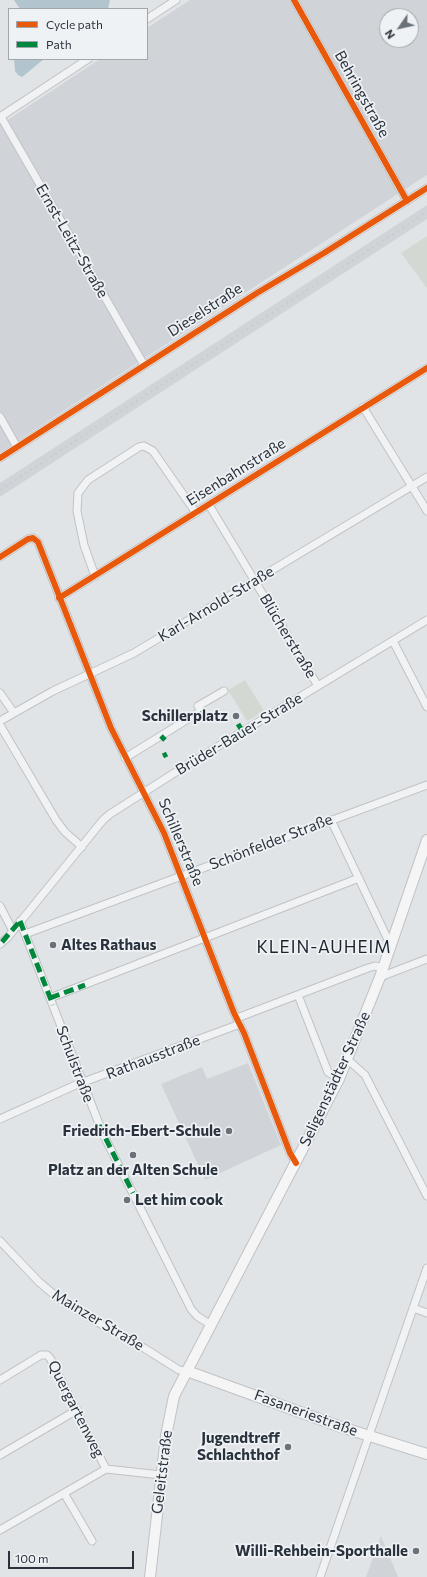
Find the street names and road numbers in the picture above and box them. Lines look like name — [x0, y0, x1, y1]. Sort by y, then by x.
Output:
street label: Behringstraße — [331, 47, 393, 141]
street label: Ernst-Leitz-Straße — [32, 181, 112, 301]
street label: Dieselstraße — [164, 279, 246, 341]
street label: Eisenbahnstraße — [183, 434, 289, 510]
street label: Karl-Arnold-Straße — [155, 562, 277, 646]
street label: Blücherstraße — [256, 591, 320, 681]
street label: Brüder-Bauer-Straße — [172, 689, 306, 779]
street label: Schillerstraße — [154, 795, 208, 889]
street label: Schönfelder Straße — [207, 810, 335, 874]
street label: Seligenstädter Straße — [296, 1009, 374, 1149]
street label: Schulstraße — [52, 1023, 98, 1105]
street label: Rathausstraße — [103, 1031, 203, 1083]
street label: Mainzer Straße — [49, 1285, 147, 1355]
street label: Quergartenweg — [44, 1357, 108, 1461]
street label: Fasaneriestraße — [252, 1386, 360, 1440]
street label: Geleitstraße — [148, 1429, 176, 1515]

